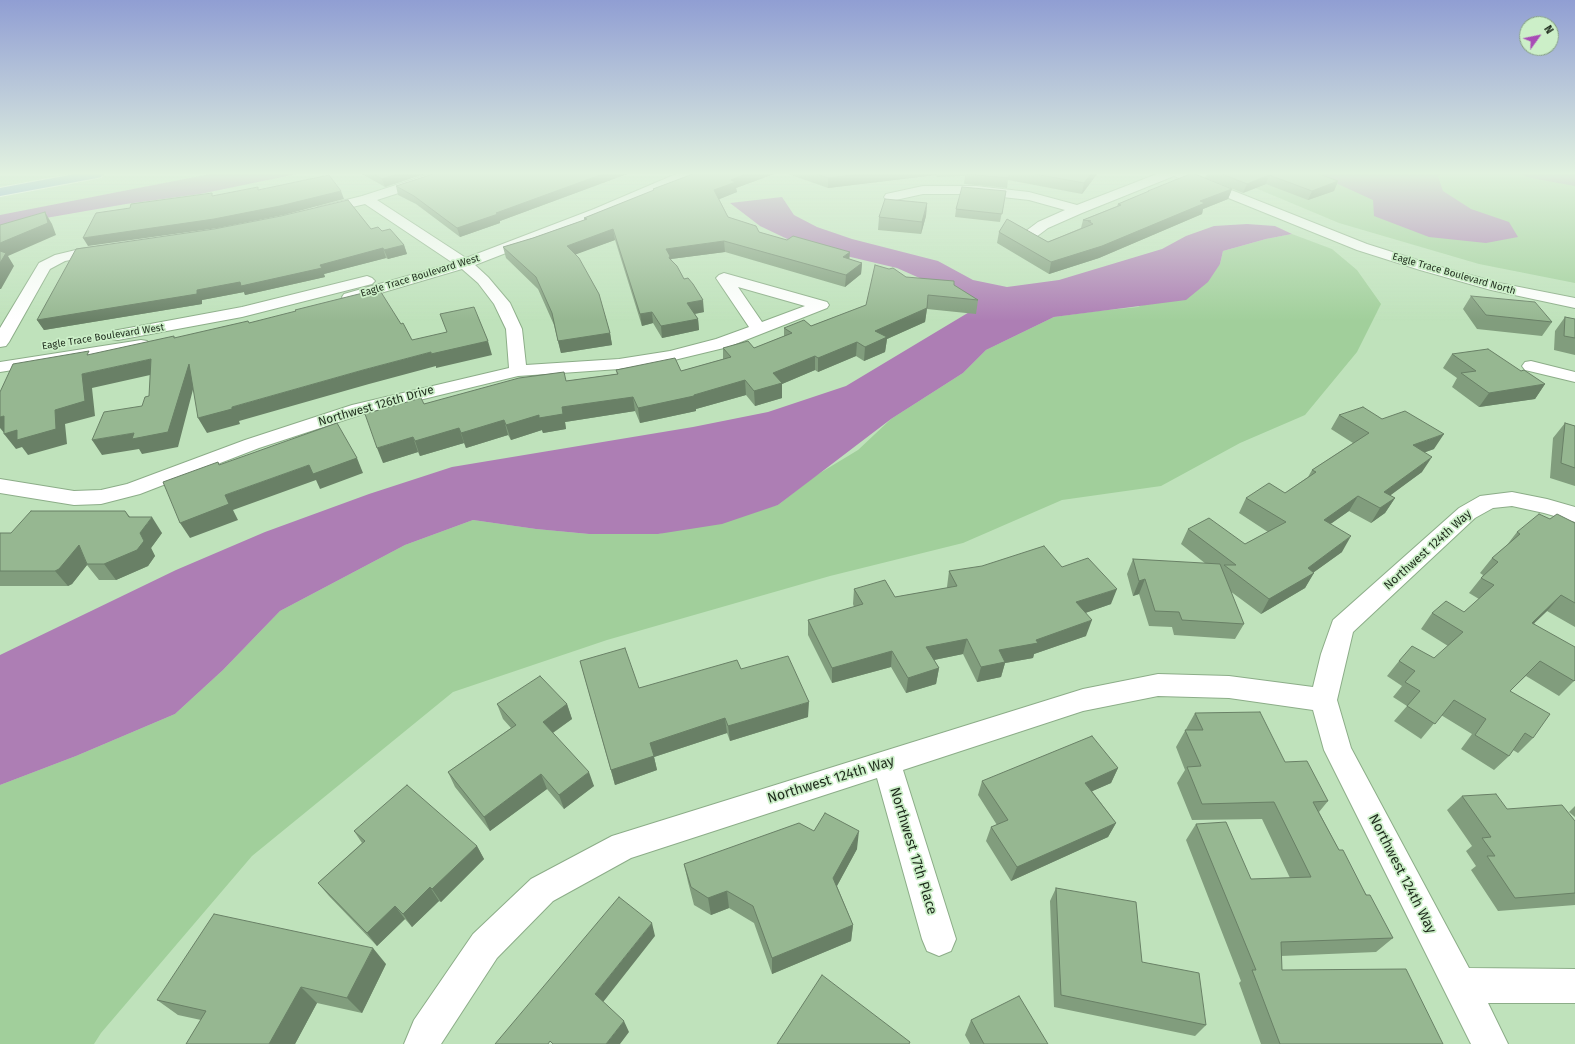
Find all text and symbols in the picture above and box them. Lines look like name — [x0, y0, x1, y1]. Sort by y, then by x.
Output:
north arrow — [1519, 16, 1559, 56]
text: N — [1541, 23, 1556, 36]
street label: Eagle Trace Boulevard North — [1391, 251, 1517, 297]
street label: Eagle Trace Boulevard West — [359, 252, 481, 300]
street label: Eagle Trace Boulevard West — [41, 321, 165, 353]
street label: Northwest 126th Drive — [316, 383, 436, 429]
street label: Northwest 124th Way — [1381, 507, 1475, 593]
street label: Northwest 124th Way — [766, 753, 896, 807]
street label: Northwest 17th Place — [886, 785, 940, 917]
street label: Northwest 124th Way — [1365, 811, 1439, 937]

